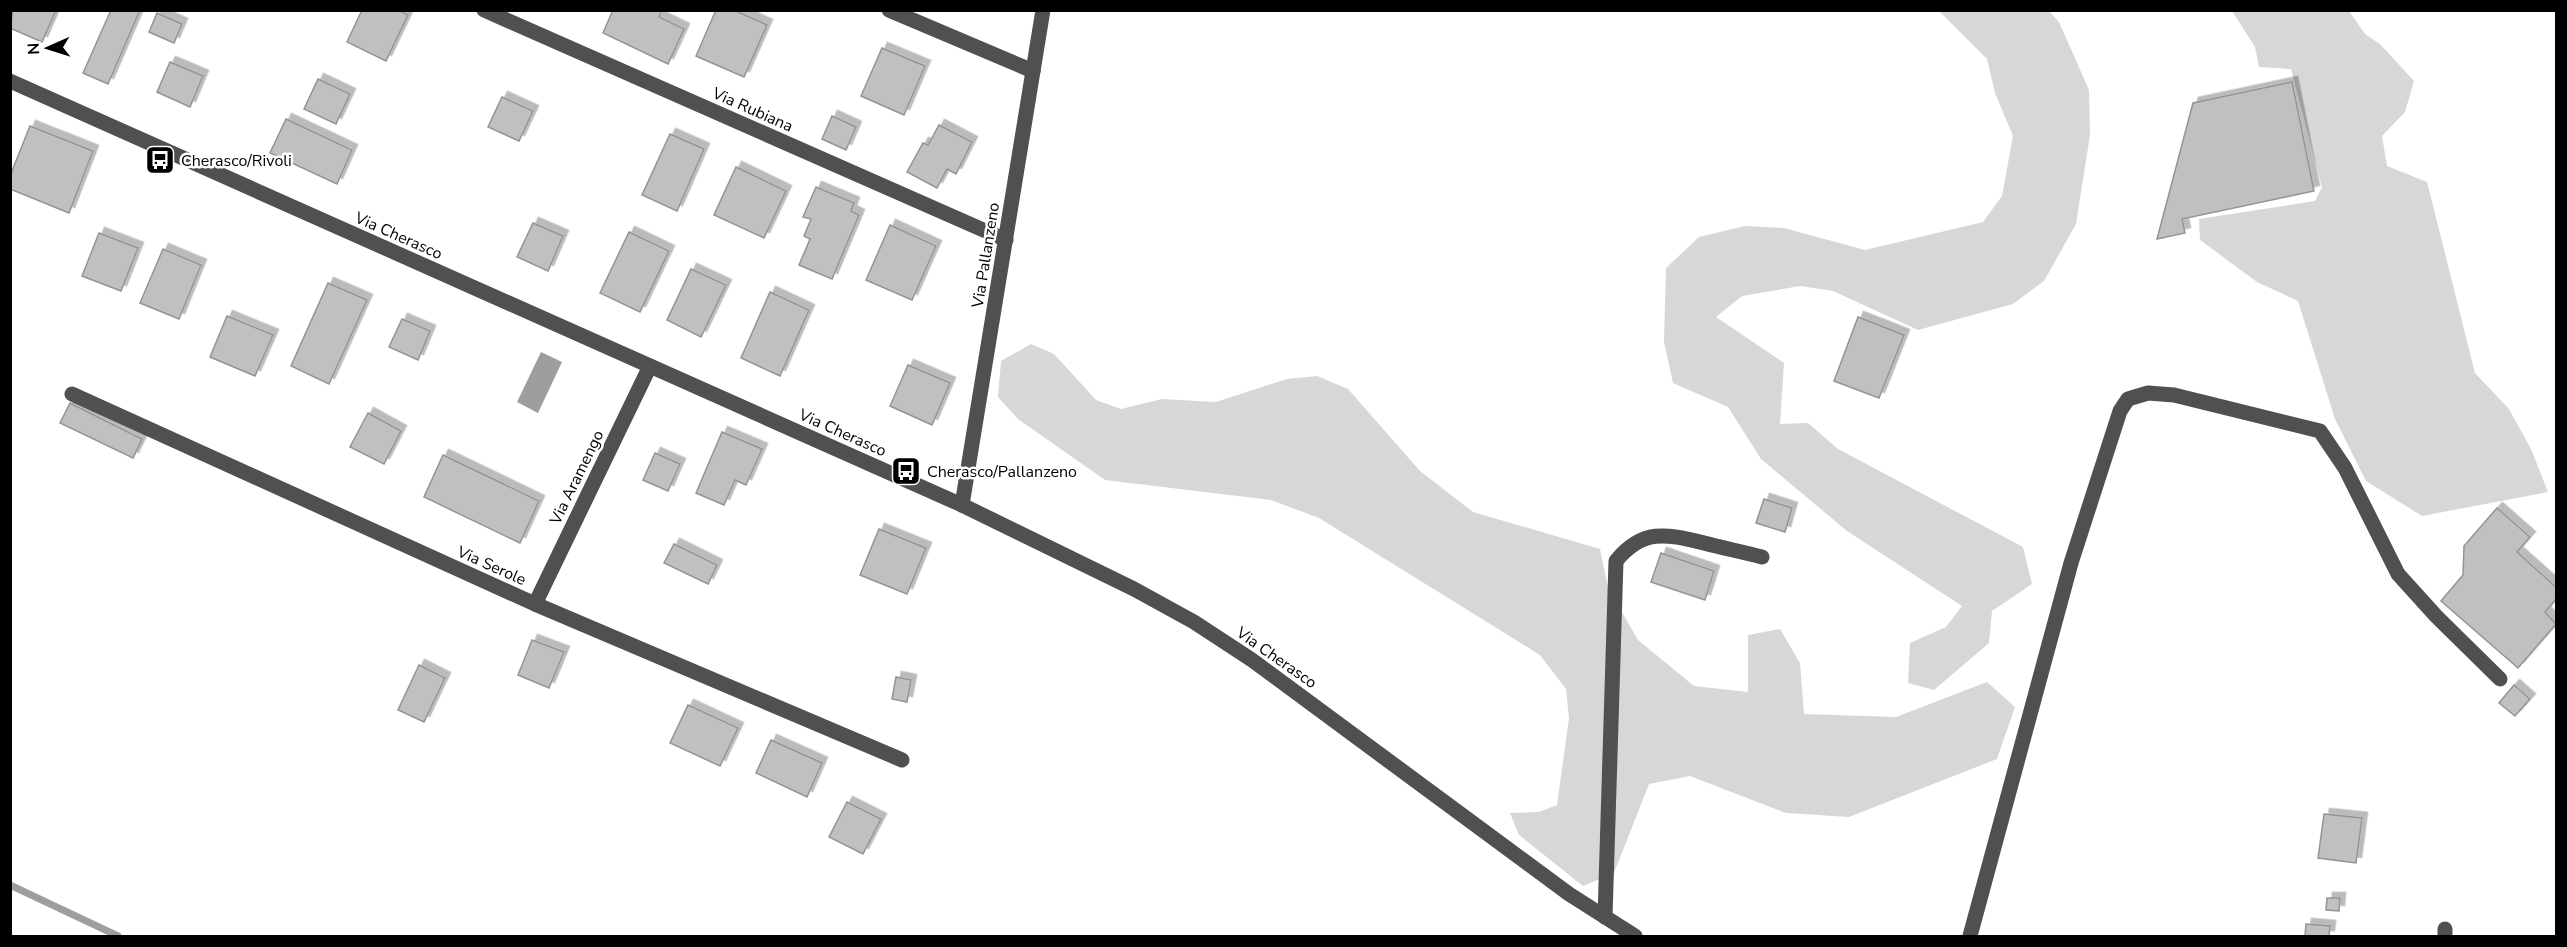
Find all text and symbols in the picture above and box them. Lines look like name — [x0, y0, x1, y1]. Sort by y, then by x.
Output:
north arrow — [18, 18, 78, 78]
text: N — [23, 42, 45, 55]
street label: Via Rubiana — [708, 82, 796, 137]
bus stop icon: Cherasco/Rivoli — [144, 144, 176, 176]
place label: Cherasco/Rivoli — [181, 150, 292, 172]
street label: Via Pallanzeno — [967, 201, 1005, 310]
street label: Via Cherasco — [350, 206, 446, 265]
street label: Via Cherasco — [794, 403, 890, 462]
street label: Via Aramengo — [544, 426, 609, 529]
bus stop icon: Cherasco/Pallanzeno — [890, 455, 922, 487]
place label: Cherasco/Pallanzeno — [927, 461, 1077, 483]
street label: Via Serole — [453, 541, 530, 591]
street label: Via Cherasco — [1231, 621, 1321, 694]

